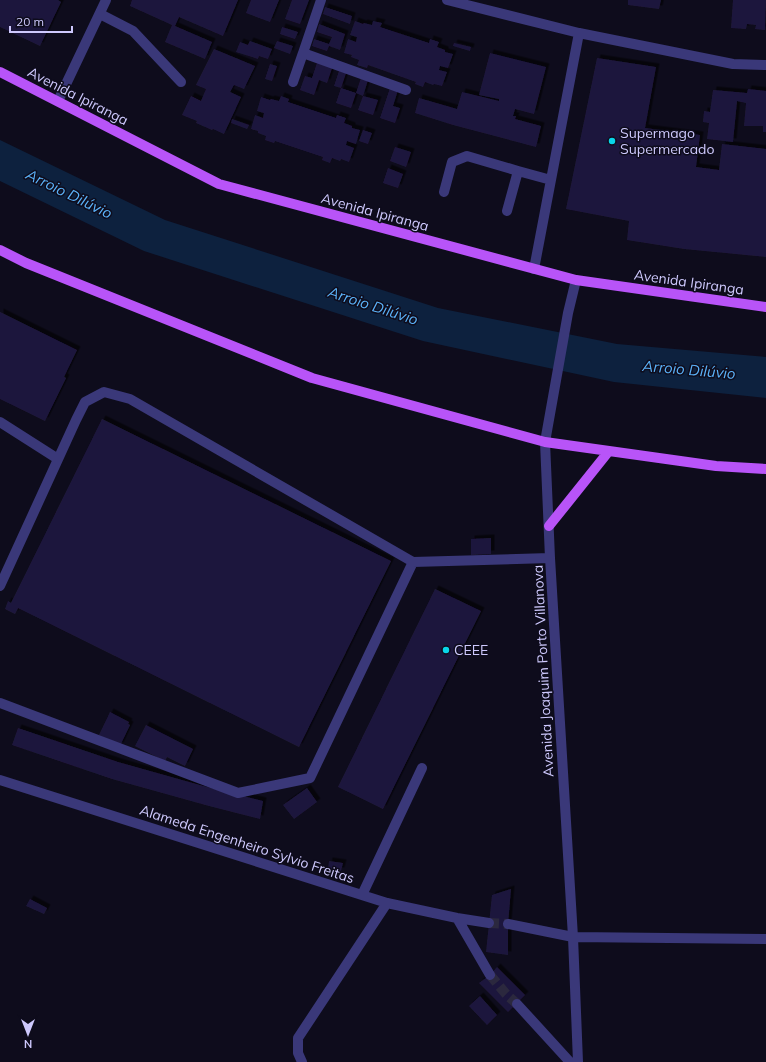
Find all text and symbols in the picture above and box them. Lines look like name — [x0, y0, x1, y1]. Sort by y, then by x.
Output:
scale bar — [10, 8, 72, 34]
text: 20 m — [16, 14, 44, 29]
street label: Avenida Ipiranga — [25, 63, 131, 129]
place label: Supermago Supermercado — [620, 124, 714, 158]
marker: Supermago Supermercado — [607, 136, 617, 146]
water label: Arroio Dilúvio — [22, 164, 116, 223]
street label: Avenida Ipiranga — [319, 189, 431, 235]
street label: Avenida Ipiranga — [633, 265, 745, 299]
water label: Arroio Dilúvio — [325, 282, 421, 329]
water label: Arroio Dilúvio — [641, 356, 737, 383]
street label: Avenida Joaquim Porto Villanova — [528, 565, 558, 777]
place label: CEEE — [454, 641, 488, 659]
marker: CEEE — [441, 645, 451, 655]
street label: Alameda Engenheiro Sylvio Freitas — [137, 801, 357, 887]
north arrow — [8, 1014, 48, 1054]
text: N — [24, 1037, 32, 1051]

